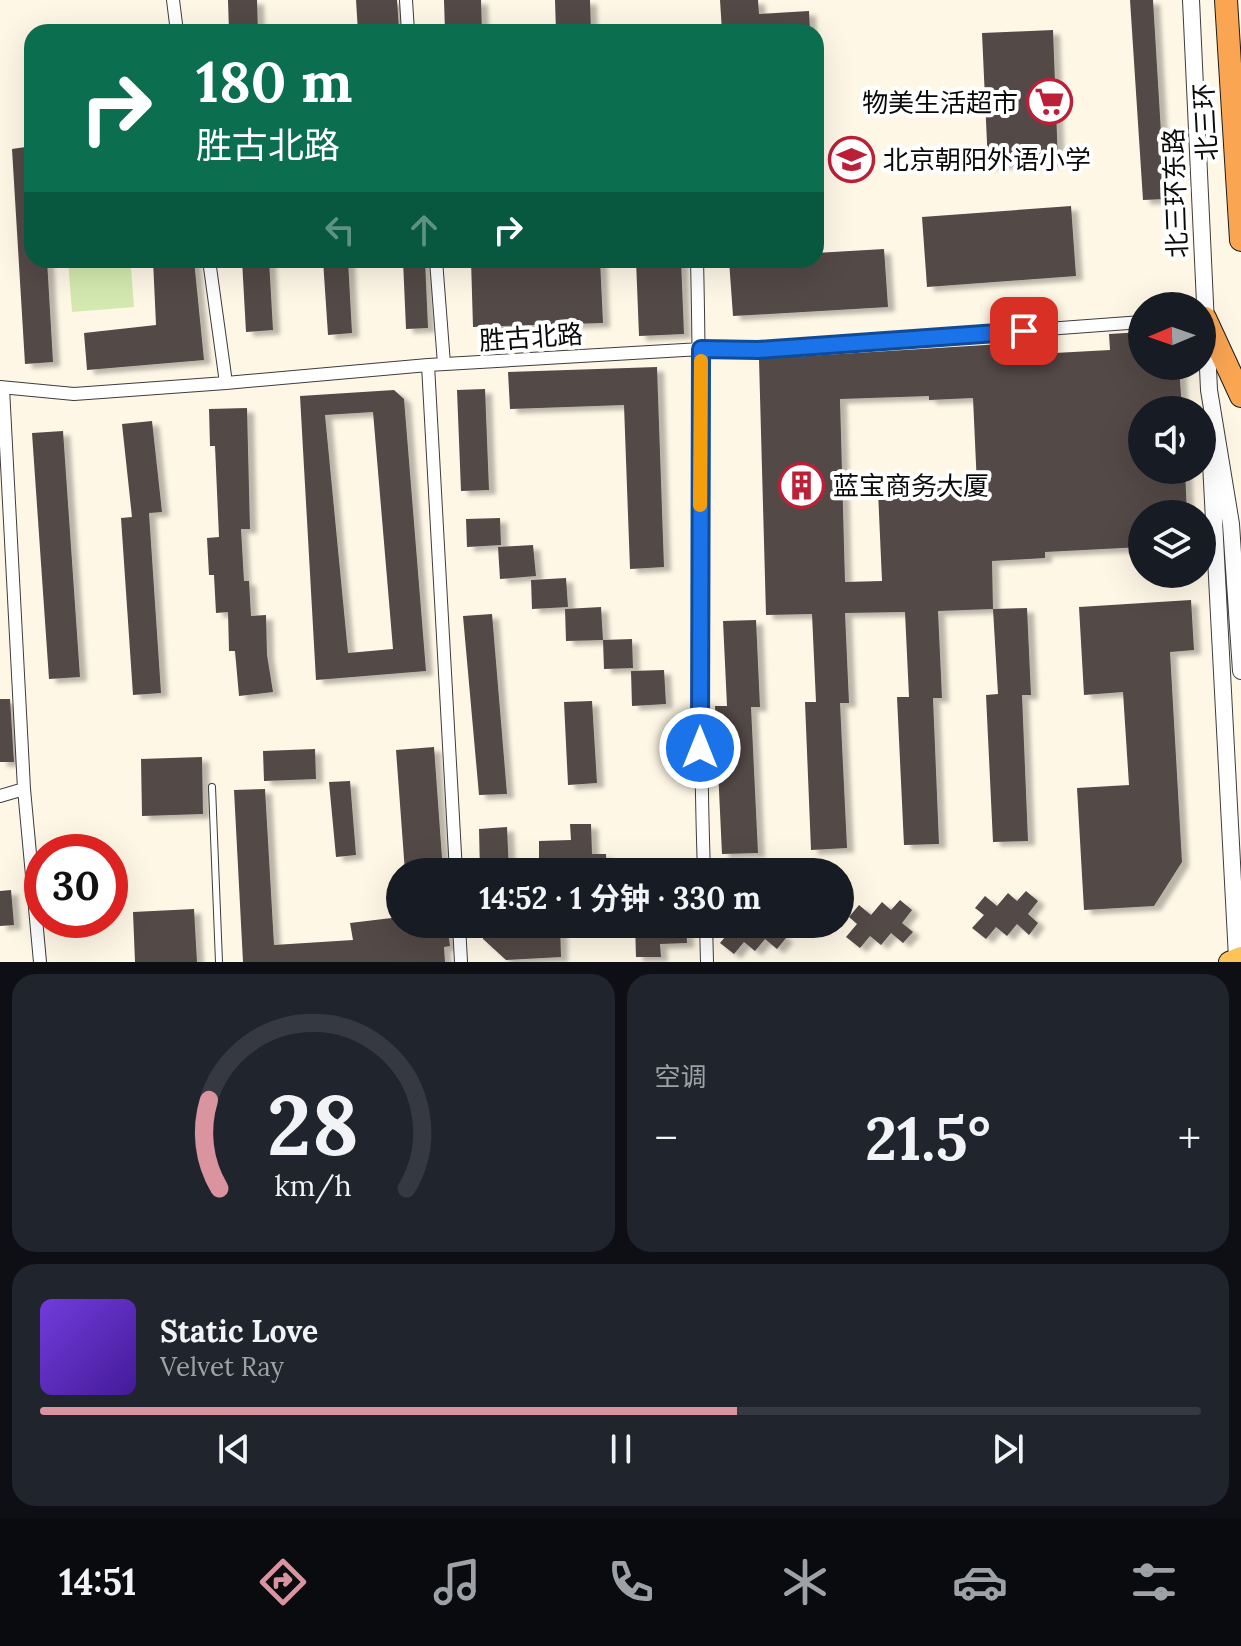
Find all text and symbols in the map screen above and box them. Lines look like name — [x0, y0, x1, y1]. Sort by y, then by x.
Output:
text: 180 m — [196, 46, 353, 117]
icon: right — [64, 56, 168, 160]
supermarket icon: 物美生活超市 — [1025, 78, 1073, 126]
street label: 北三环 — [1186, 82, 1224, 162]
place label: 物美生活超市 — [862, 86, 1018, 119]
text: 胜古北路 — [196, 122, 340, 168]
street label: 北三环东路 — [1156, 127, 1194, 259]
school or university icon: 北京朝阳外语小学 — [828, 135, 876, 183]
place label: 北京朝阳外语小学 — [883, 143, 1091, 176]
icon: left — [318, 208, 362, 252]
icon: ahead — [402, 208, 446, 252]
icon: right — [486, 208, 530, 252]
north arrow — [1128, 292, 1216, 380]
map controls — [1128, 292, 1216, 588]
pin — [990, 297, 1058, 365]
icon: arrive — [1002, 309, 1046, 353]
street label: 胜古北路 — [478, 317, 584, 357]
button: sound — [1128, 396, 1216, 484]
building icon: 蓝宝商务大厦 — [778, 461, 826, 509]
place label: 蓝宝商务大厦 — [833, 469, 989, 502]
button: layers — [1128, 500, 1216, 588]
position arrow — [658, 706, 742, 790]
speed limit sign: 30 — [24, 834, 128, 938]
text: 14:52 · 1 分钟 · 330 m — [479, 879, 761, 917]
text: 空调 — [655, 1060, 707, 1093]
text: 28 — [267, 1071, 359, 1178]
text: 21.5° — [865, 1100, 991, 1176]
text: − — [655, 1110, 678, 1166]
text: + — [1178, 1110, 1201, 1166]
text: km/h — [275, 1167, 352, 1204]
text: Static Love — [160, 1312, 318, 1350]
text: Velvet Ray — [160, 1350, 284, 1383]
icon: previous — [212, 1427, 256, 1471]
icon: pause — [599, 1427, 643, 1471]
icon: next — [986, 1427, 1030, 1471]
icon: directions — [255, 1554, 311, 1610]
icon: music — [429, 1554, 485, 1610]
icon: phone — [603, 1554, 659, 1610]
icon: climate — [777, 1554, 833, 1610]
icon: car — [952, 1554, 1008, 1610]
icon: filters — [1126, 1554, 1182, 1610]
text: 14:51 — [59, 1559, 136, 1605]

